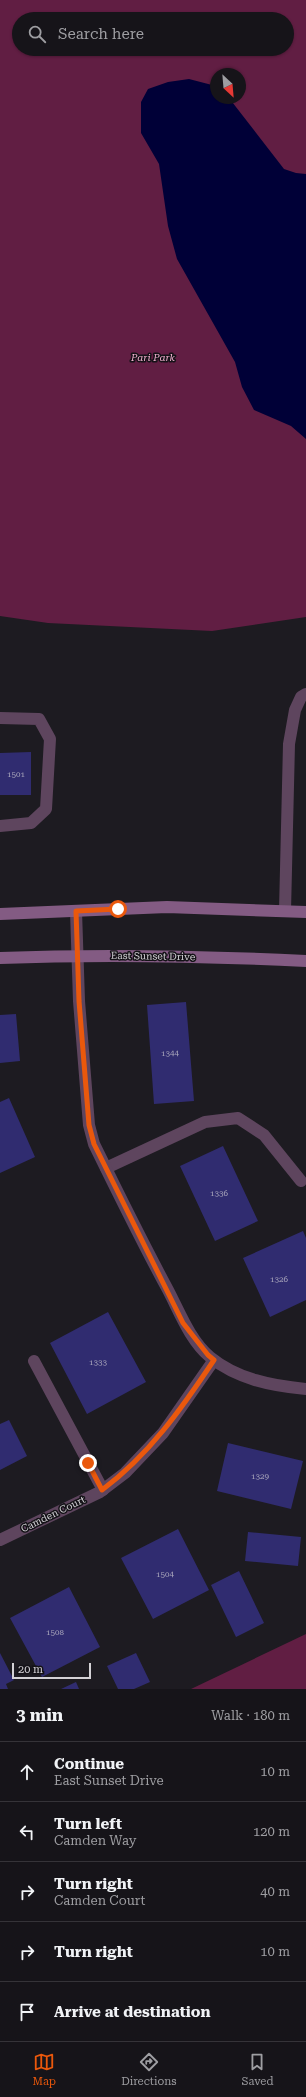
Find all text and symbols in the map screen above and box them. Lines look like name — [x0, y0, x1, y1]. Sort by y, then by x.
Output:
search box — [12, 12, 294, 56]
icon: search — [26, 23, 48, 45]
text: Search here — [58, 25, 144, 43]
north arrow — [210, 68, 246, 104]
park label: Pari Park — [130, 352, 176, 363]
house number: 1501 — [7, 770, 25, 779]
route start — [109, 900, 127, 918]
street label: East Sunset Drive — [111, 950, 196, 962]
house number: 1344 — [161, 1049, 179, 1058]
house number: 1336 — [210, 1189, 228, 1198]
house number: 1326 — [270, 1275, 288, 1284]
house number: 1333 — [89, 1358, 107, 1367]
route end — [79, 1454, 97, 1472]
house number: 1329 — [251, 1472, 269, 1481]
street label: Camden Court — [19, 1494, 87, 1534]
house number: 1504 — [156, 1570, 174, 1579]
house number: 1508 — [46, 1628, 64, 1637]
scale bar — [12, 1661, 91, 1680]
text: 20 m — [18, 1663, 43, 1676]
text: 3 min — [16, 1705, 63, 1725]
text: Walk · 180 m — [211, 1708, 290, 1723]
text: Continue — [54, 1755, 124, 1773]
icon: ahead — [16, 1761, 38, 1783]
text: 10 m — [260, 1764, 290, 1779]
text: East Sunset Drive — [54, 1773, 164, 1788]
text: Turn left — [54, 1815, 122, 1833]
icon: left — [16, 1821, 38, 1843]
text: 120 m — [253, 1824, 290, 1839]
text: Camden Way — [54, 1833, 136, 1848]
text: Turn right — [54, 1875, 133, 1893]
icon: right — [16, 1881, 38, 1903]
text: 40 m — [260, 1884, 290, 1899]
text: Camden Court — [54, 1893, 145, 1908]
icon: right — [16, 1941, 38, 1963]
text: Turn right — [54, 1943, 133, 1961]
text: 10 m — [260, 1944, 290, 1959]
icon: arrive — [16, 2001, 38, 2023]
text: Arrive at destination — [54, 2003, 210, 2021]
tab: Map — [33, 2051, 56, 2088]
tab: Directions — [121, 2051, 176, 2088]
tab: Saved — [242, 2051, 273, 2088]

